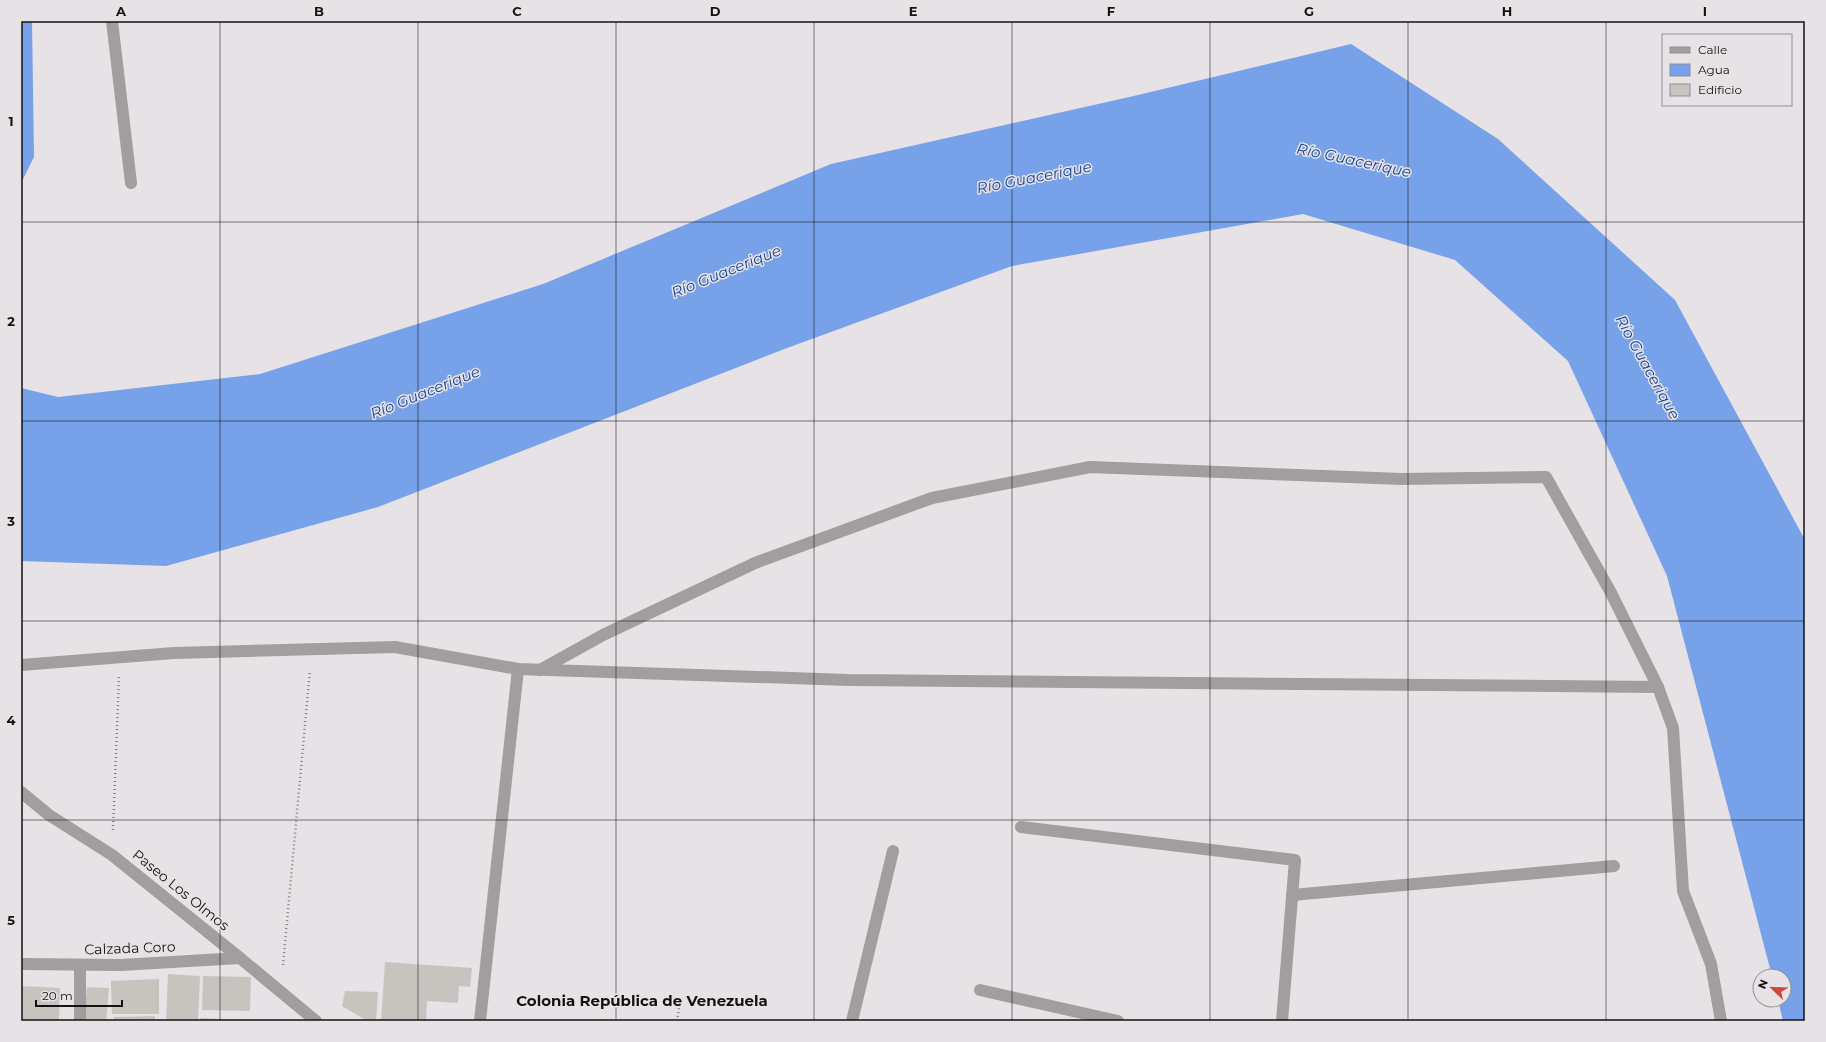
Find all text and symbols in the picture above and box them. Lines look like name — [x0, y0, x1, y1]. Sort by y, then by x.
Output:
text: A — [115, 3, 127, 19]
text: B — [314, 3, 324, 19]
text: C — [512, 3, 522, 19]
text: D — [710, 3, 721, 19]
text: E — [909, 3, 918, 19]
text: F — [1107, 3, 1115, 19]
text: G — [1304, 3, 1314, 19]
text: H — [1502, 3, 1512, 19]
text: I — [1703, 3, 1707, 19]
legend — [1662, 34, 1792, 106]
text: Calle — [1698, 42, 1727, 57]
text: Agua — [1698, 62, 1730, 77]
text: Edificio — [1698, 82, 1742, 97]
text: 1 — [8, 113, 14, 129]
water label: Río Guacerique — [1295, 139, 1413, 181]
water label: Río Guacerique — [975, 157, 1093, 197]
water label: Río Guacerique — [668, 240, 784, 302]
water label: Río Guacerique — [1611, 311, 1685, 423]
text: 2 — [7, 313, 15, 329]
water label: Río Guacerique — [367, 361, 483, 423]
text: 3 — [6, 513, 15, 529]
text: 4 — [7, 712, 16, 728]
street label: Paseo Los Olmos — [129, 845, 233, 935]
text: 5 — [7, 912, 15, 928]
street label: Calzada Coro — [84, 937, 176, 959]
north arrow — [1752, 968, 1792, 1008]
text: N — [1755, 977, 1771, 991]
scale bar — [36, 982, 122, 1008]
text: 20 m — [42, 988, 73, 1003]
district label: Colonia República de Venezuela — [516, 991, 768, 1010]

